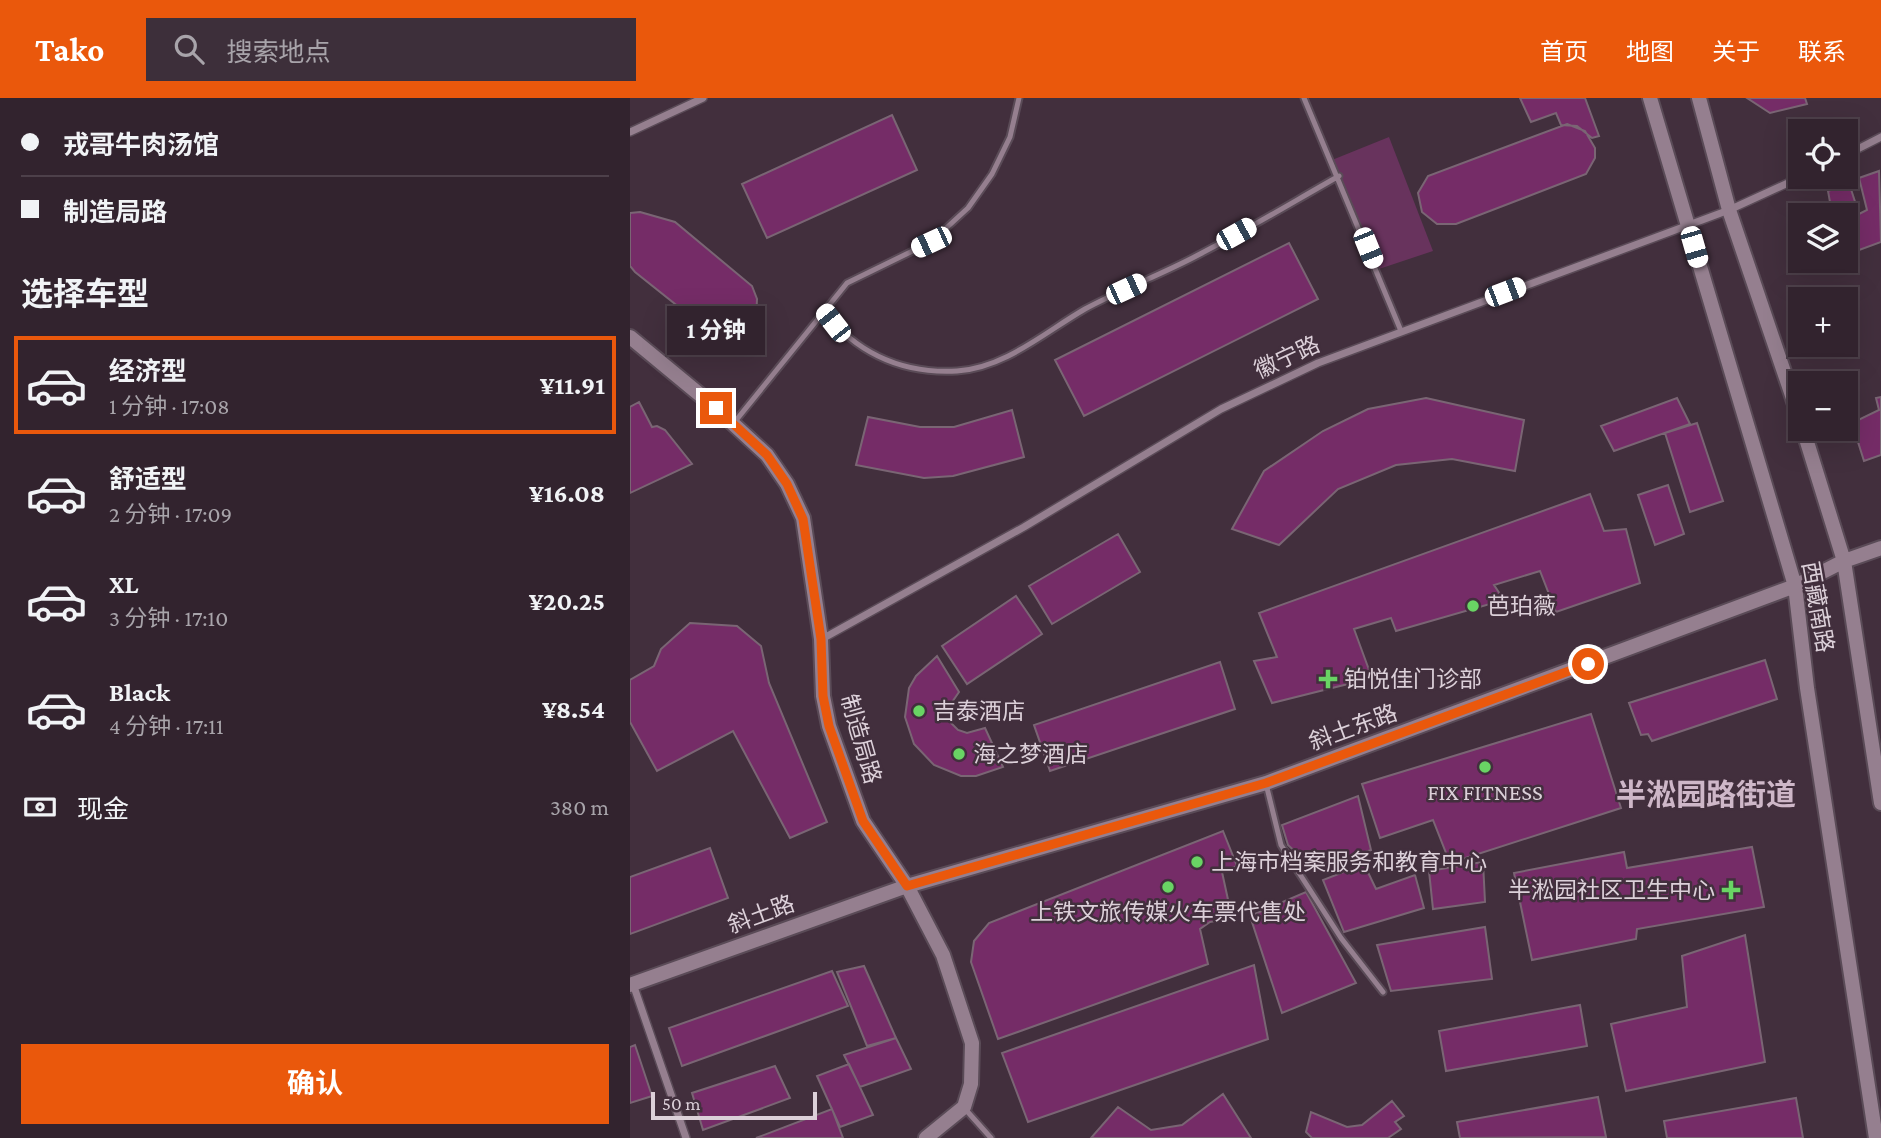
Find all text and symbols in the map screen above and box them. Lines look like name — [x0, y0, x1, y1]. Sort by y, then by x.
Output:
search box — [146, 18, 636, 81]
icon: search — [170, 30, 208, 68]
text: Tako — [35, 31, 104, 68]
text: 搜索地点 — [226, 38, 330, 67]
text: 首页 — [1540, 38, 1588, 65]
text: 地图 — [1626, 38, 1674, 65]
text: 关于 — [1712, 38, 1760, 65]
text: 联系 — [1798, 38, 1846, 65]
map controls — [1788, 119, 1858, 441]
button: locate — [1788, 119, 1858, 189]
text: 戎哥牛肉汤馆 — [63, 131, 219, 160]
text: 制造局路 — [63, 198, 167, 227]
button: layers — [1788, 203, 1858, 273]
car — [1213, 215, 1260, 253]
car — [908, 224, 955, 260]
car — [1679, 224, 1710, 270]
car — [1351, 225, 1386, 271]
car — [1103, 271, 1150, 307]
car — [1482, 275, 1529, 309]
text: 选择车型 — [21, 276, 149, 312]
button: + — [1788, 287, 1858, 357]
car — [812, 300, 855, 346]
callout: 1 分钟 — [667, 306, 765, 356]
text: 1 分钟 — [686, 317, 746, 343]
street label: 徽宁路 — [1250, 331, 1324, 383]
icon: car — [25, 354, 88, 417]
text: 经济型 — [109, 357, 187, 386]
text: ¥11.91 — [540, 371, 605, 400]
button: − — [1788, 371, 1858, 441]
route end — [700, 392, 732, 424]
text: 1 分钟 · 17:08 — [109, 393, 230, 419]
icon: car — [25, 462, 88, 525]
text: 舒适型 — [109, 465, 187, 494]
text: ¥16.08 — [529, 479, 605, 508]
text: 2 分钟 · 17:09 — [109, 501, 232, 527]
street label: 西藏南路 — [1797, 559, 1839, 655]
icon: car — [25, 570, 88, 633]
text: XL — [109, 570, 138, 599]
text: ¥20.25 — [529, 587, 605, 616]
place label: 芭珀薇 — [1487, 593, 1556, 619]
marker: 芭珀薇 — [1465, 598, 1481, 614]
text: 3 分钟 · 17:10 — [109, 605, 228, 631]
route start — [1572, 648, 1604, 680]
place label: 铂悦佳门诊部 — [1344, 666, 1482, 692]
marker: 铂悦佳门诊部 — [1318, 669, 1338, 689]
icon: car — [25, 678, 88, 741]
text: Black — [109, 678, 170, 707]
street label: 制造局路 — [836, 691, 886, 787]
text: ¥8.54 — [542, 695, 605, 724]
place label: 吉泰酒店 — [933, 698, 1025, 724]
street label: 斜土东路 — [1305, 699, 1401, 755]
marker: 吉泰酒店 — [911, 703, 927, 719]
text: 4 分钟 · 17:11 — [109, 713, 224, 739]
place label: 海之梦酒店 — [973, 741, 1088, 767]
marker: 海之梦酒店 — [951, 746, 967, 762]
marker: FIX FITNESS — [1477, 759, 1493, 775]
district label: 半淞园路街道 — [1616, 778, 1796, 811]
place label: FIX FITNESS — [1427, 779, 1543, 805]
icon: cash — [21, 788, 59, 826]
text: 380 m — [550, 794, 609, 820]
text: 现金 — [77, 795, 129, 824]
place label: 上海市档案服务和教育中心 — [1211, 849, 1487, 875]
marker: 上海市档案服务和教育中心 — [1189, 854, 1205, 870]
place label: 半淞园社区卫生中心 — [1508, 877, 1715, 903]
marker: 上铁文旅传媒火车票代售处 — [1160, 879, 1176, 895]
marker: 半淞园社区卫生中心 — [1721, 880, 1741, 900]
street label: 斜土路 — [724, 890, 798, 938]
place label: 上铁文旅传媒火车票代售处 — [1030, 899, 1306, 925]
button: 确认 — [21, 1044, 609, 1124]
scale bar — [651, 1089, 817, 1121]
text: 50 m — [662, 1093, 701, 1114]

